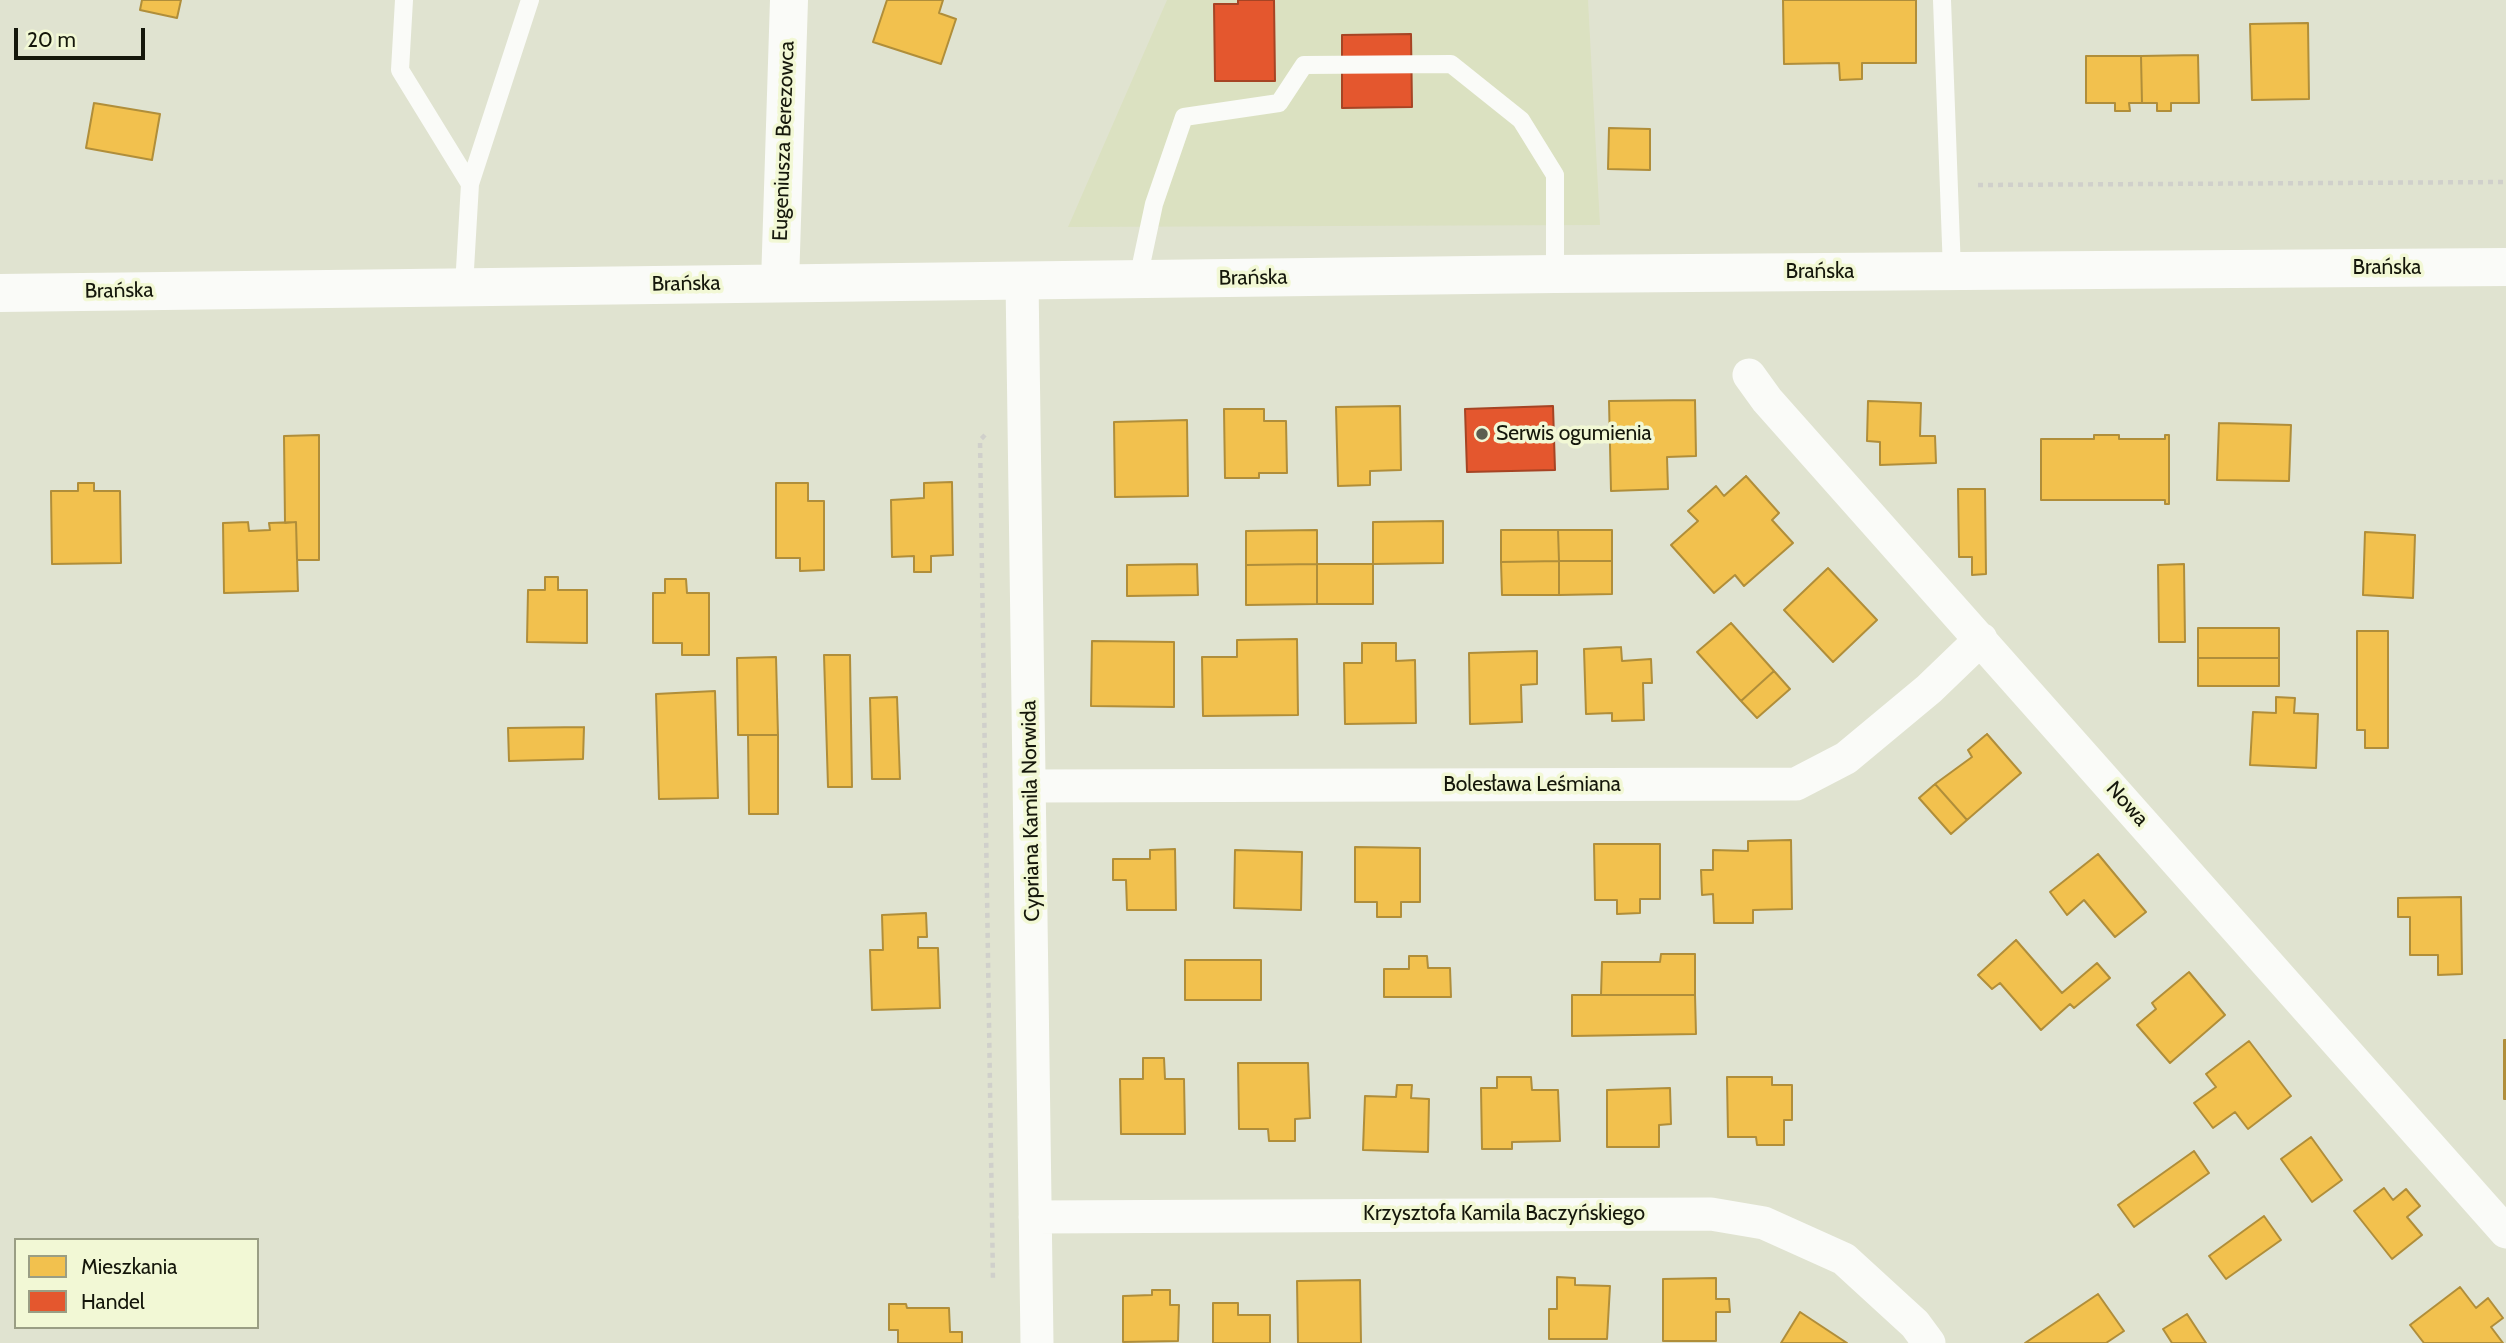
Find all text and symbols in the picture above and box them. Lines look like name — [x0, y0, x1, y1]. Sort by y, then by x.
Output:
scale bar — [18, 14, 149, 58]
text: 20 m — [27, 27, 76, 52]
street label: Eugeniusza Berezowca — [768, 40, 800, 242]
street label: Brańska — [2353, 255, 2421, 281]
street label: Brańska — [1786, 259, 1854, 285]
street label: Brańska — [1218, 265, 1288, 291]
street label: Brańska — [651, 271, 721, 297]
street label: Brańska — [84, 278, 154, 304]
place label: Serwis ogumienia — [1496, 421, 1652, 447]
marker: Serwis ogumienia — [1474, 426, 1490, 442]
street label: Cypriana Kamila Norwida — [1016, 700, 1046, 922]
street label: Bolesława Leśmiana — [1443, 772, 1621, 798]
street label: Nowa — [2101, 777, 2153, 831]
street label: Krzysztofa Kamila Baczyńskiego — [1363, 1201, 1645, 1227]
legend — [14, 1238, 259, 1329]
text: Mieszkania — [81, 1254, 177, 1279]
text: Handel — [81, 1289, 145, 1314]

